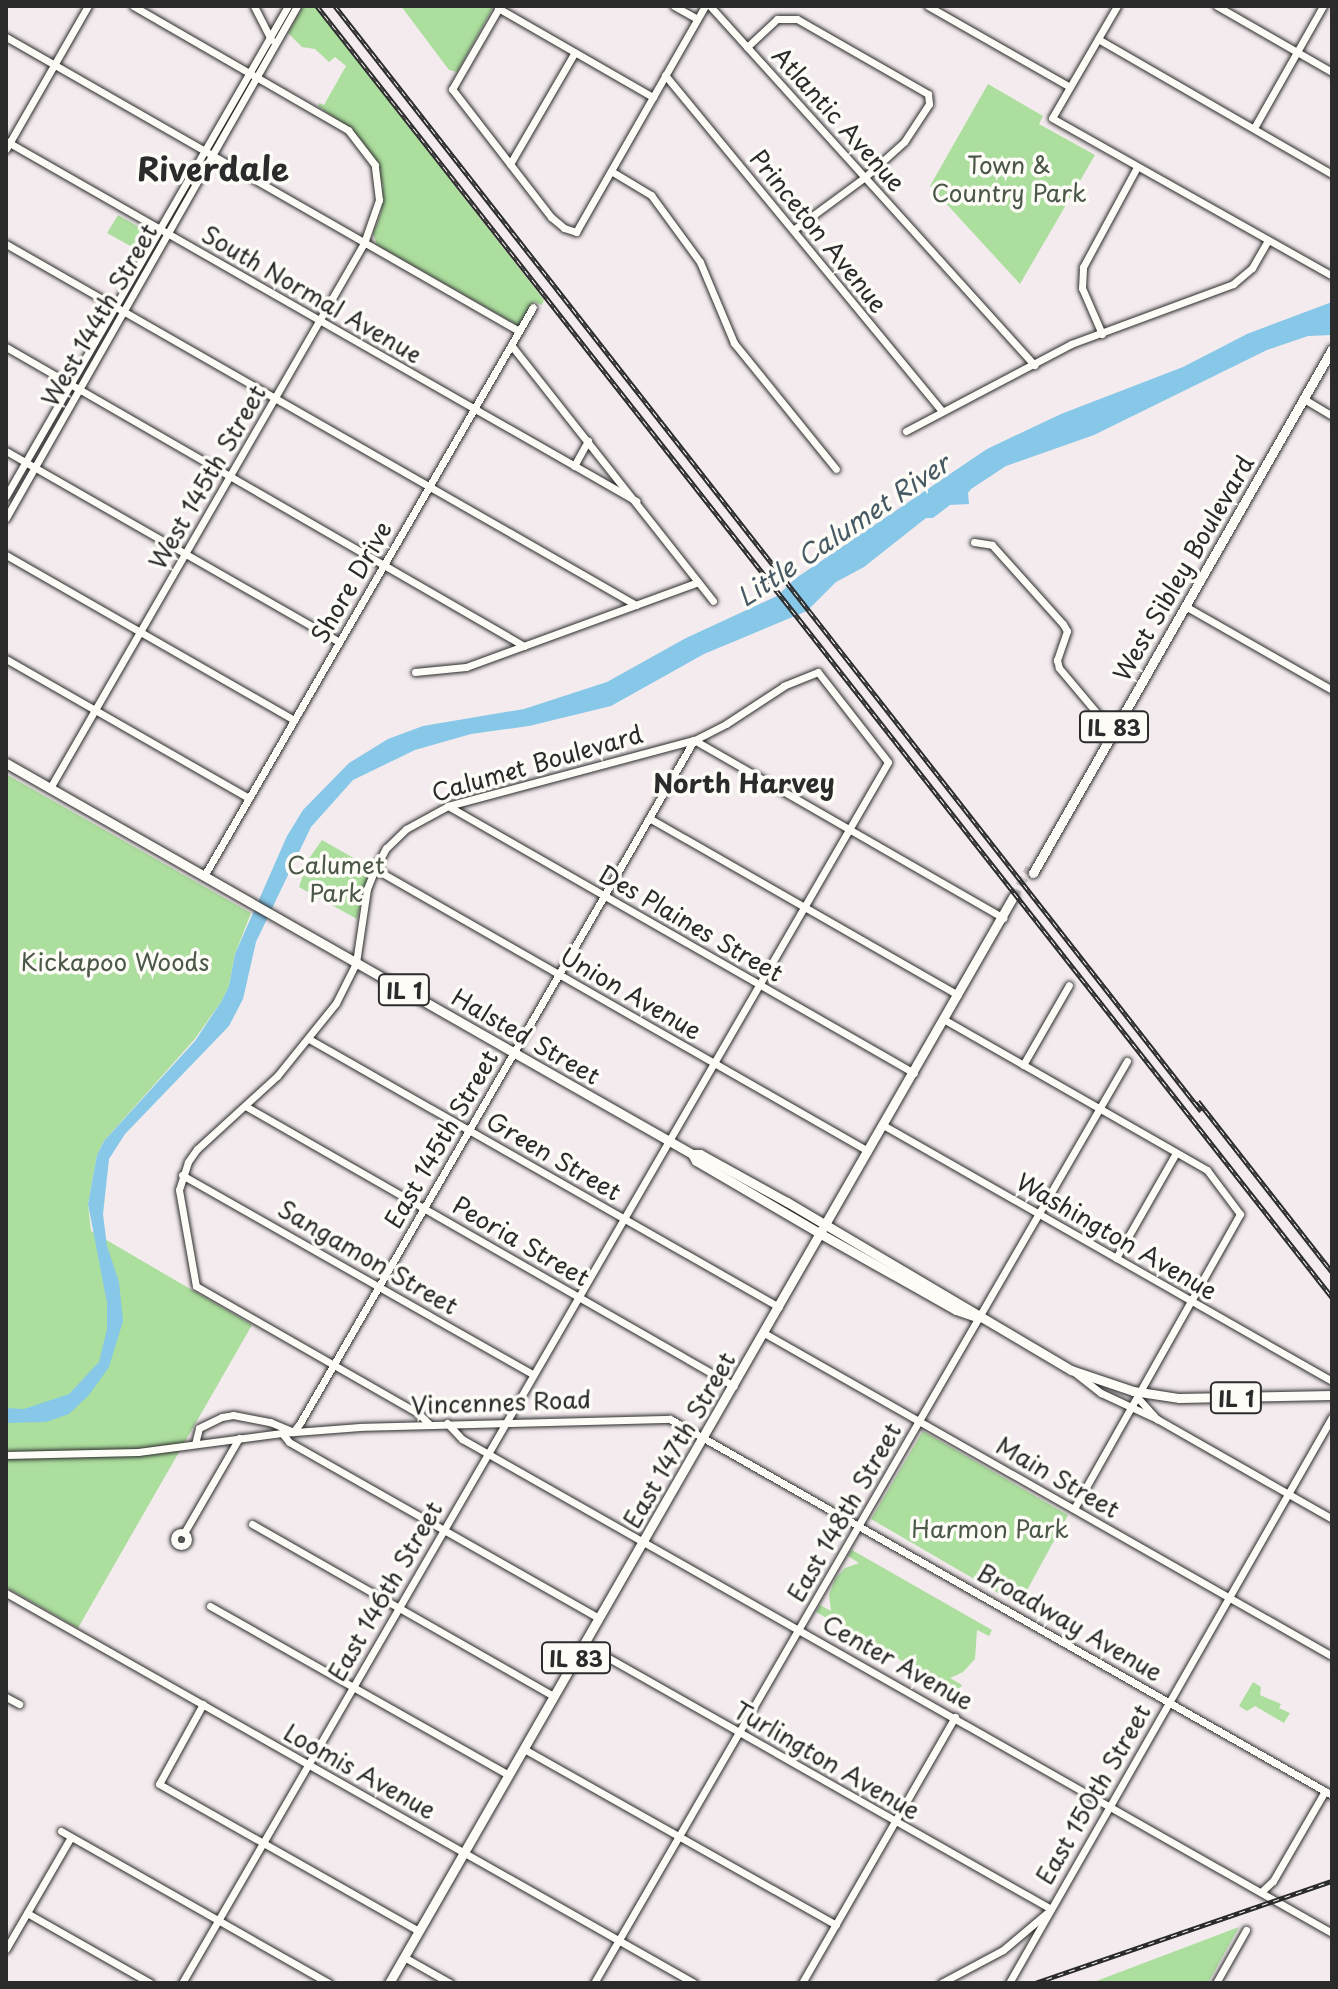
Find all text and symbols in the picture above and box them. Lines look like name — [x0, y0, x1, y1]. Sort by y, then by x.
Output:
street label: Atlantic Avenue — [767, 42, 911, 196]
street label: Princeton Avenue — [745, 145, 893, 317]
district label: Riverdale — [137, 149, 289, 187]
park label: Town & Country Park — [931, 151, 1087, 207]
street label: West 144th Street — [35, 218, 163, 412]
street label: South Normal Avenue — [196, 219, 428, 369]
street label: West 145th Street — [143, 380, 271, 574]
water label: Little Calumet River — [730, 447, 956, 613]
street label: West Sibley Boulevard — [1107, 450, 1259, 686]
street label: Shore Drive — [305, 516, 397, 648]
road number: IL 83 — [1078, 709, 1150, 745]
street label: Calumet Boulevard — [427, 719, 647, 807]
district label: North Harvey — [653, 767, 835, 799]
park label: Calumet Park — [287, 851, 385, 907]
street label: Des Plaines Street — [593, 858, 789, 988]
street label: Union Avenue — [556, 941, 706, 1045]
park label: Kickapoo Woods — [21, 948, 209, 976]
road number: IL 1 — [376, 972, 432, 1008]
street label: Halsted Street — [446, 982, 606, 1090]
street label: East 145th Street — [378, 1045, 504, 1233]
street label: Green Street — [481, 1105, 627, 1207]
street label: Washington Avenue — [1013, 1167, 1221, 1305]
street label: Peoria Street — [448, 1190, 594, 1292]
street label: Sangamon Street — [273, 1194, 463, 1320]
street label: East 147th Street — [617, 1347, 741, 1533]
road number: IL 1 — [1208, 1380, 1264, 1416]
street label: Vincennes Road — [410, 1384, 592, 1420]
street label: East 148th Street — [781, 1418, 907, 1606]
street label: Main Street — [991, 1430, 1125, 1524]
street label: East 146th Street — [322, 1496, 448, 1686]
park label: Harmon Park — [911, 1515, 1069, 1543]
street label: Broadway Avenue — [973, 1558, 1167, 1686]
street label: Center Avenue — [817, 1608, 979, 1716]
road number: IL 83 — [540, 1640, 612, 1676]
street label: Turlington Avenue — [730, 1696, 924, 1824]
street label: East 150th Street — [1029, 1698, 1157, 1890]
street label: Loomis Avenue — [280, 1718, 440, 1824]

